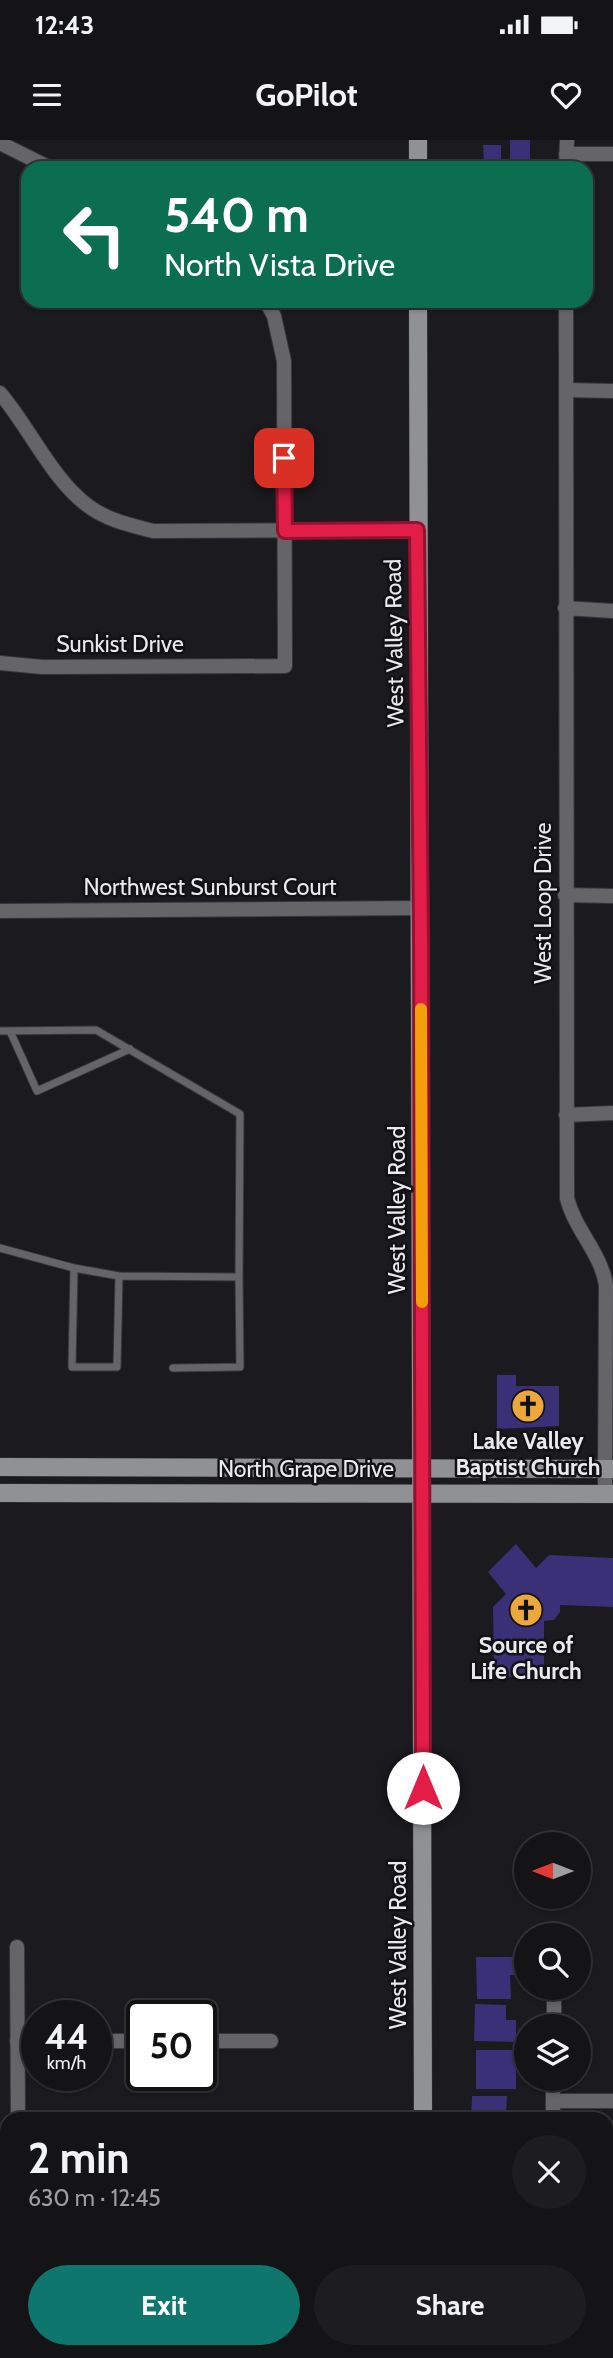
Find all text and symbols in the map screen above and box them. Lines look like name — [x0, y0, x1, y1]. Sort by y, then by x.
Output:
text: 12:43 — [35, 9, 94, 41]
text: GoPilot — [255, 75, 358, 114]
icon: menu — [28, 76, 66, 114]
icon: heart — [547, 76, 585, 114]
text: 540 m — [164, 185, 309, 244]
icon: left — [49, 189, 140, 280]
text: North Vista Drive — [164, 245, 395, 284]
pin — [254, 428, 314, 488]
icon: arrive — [265, 439, 303, 477]
street label: West Valley Road — [379, 559, 409, 727]
street label: Sunkist Drive — [56, 630, 184, 658]
street label: West Loop Drive — [529, 822, 557, 984]
street label: Northwest Sunburst Court — [84, 873, 337, 901]
street label: West Valley Road — [383, 1126, 411, 1294]
church icon: Lake Valley Baptist Church — [509, 1387, 547, 1425]
place label: Lake Valley Baptist Church — [456, 1427, 600, 1481]
street label: North Grape Drive — [218, 1455, 394, 1483]
church icon: Source of Life Church — [507, 1591, 545, 1629]
place label: Source of Life Church — [470, 1631, 582, 1685]
position arrow — [386, 1751, 460, 1825]
north arrow — [514, 1832, 592, 1909]
map controls — [514, 1832, 591, 2091]
street label: West Valley Road — [384, 1861, 412, 2029]
button: search — [514, 1923, 591, 2000]
speed limit sign: 50 — [126, 2000, 217, 2091]
button: layers — [514, 2014, 591, 2091]
text: 44 — [45, 2015, 88, 2058]
text: km/h — [47, 2052, 86, 2074]
text: 2 min — [28, 2132, 129, 2184]
button: close — [512, 2135, 586, 2209]
text: 630 m · 12:45 — [28, 2184, 161, 2212]
button: Exit — [28, 2265, 300, 2345]
button: Share — [314, 2265, 586, 2345]

